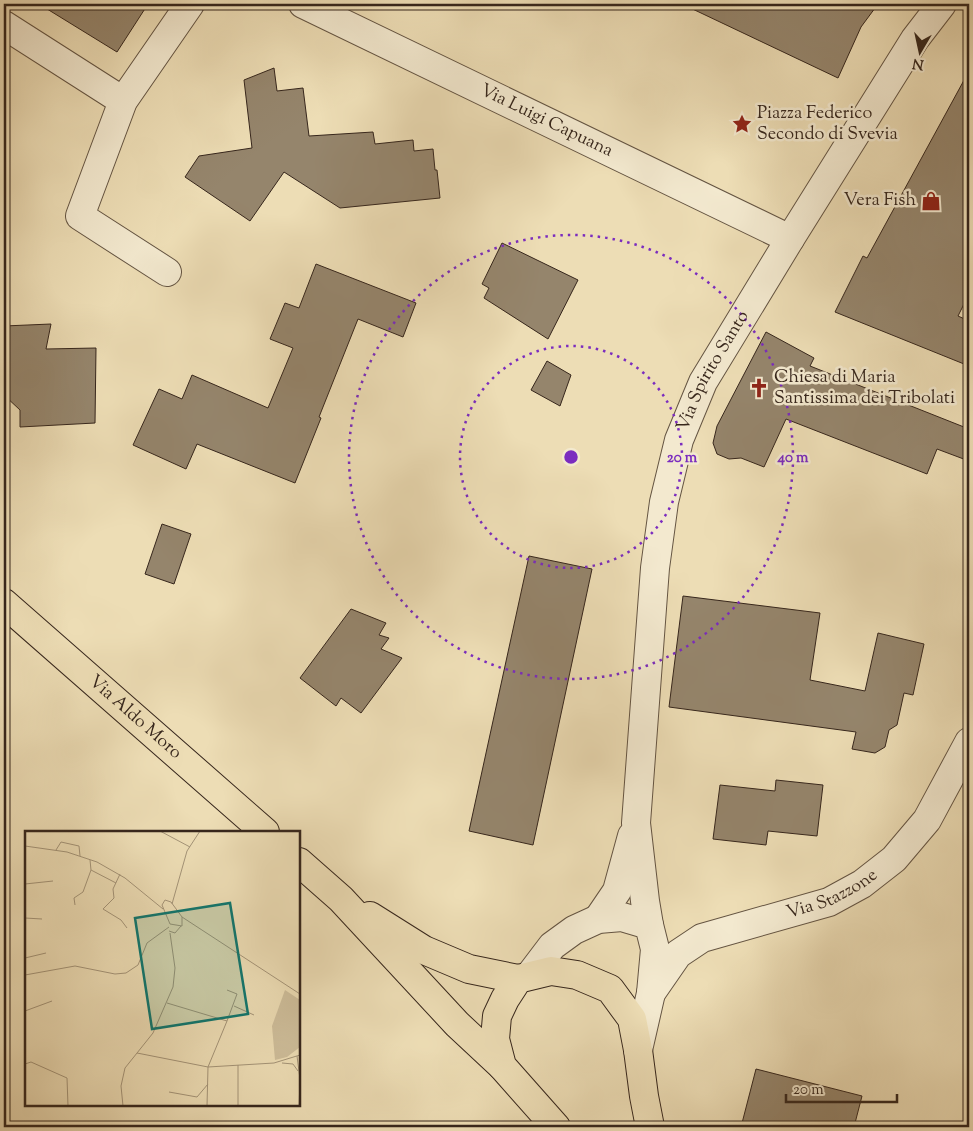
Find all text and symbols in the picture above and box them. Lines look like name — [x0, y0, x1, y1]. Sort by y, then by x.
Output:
north arrow — [896, 28, 946, 78]
text: N — [911, 52, 925, 74]
street label: Via Luigi Capuana — [475, 78, 617, 165]
place label: Piazza Federico Secondo di Svevia — [757, 101, 898, 148]
place icon: Piazza Federico Secondo di Svevia — [731, 113, 753, 135]
place label: Vera Fish — [844, 188, 916, 214]
shop icon: Vera Fish — [920, 190, 942, 212]
street label: Via Spirito Santo — [671, 306, 756, 436]
place label: Chiesa di Maria Santissima dei Tribolati — [774, 365, 955, 412]
church icon: Chiesa di Maria Santissima dei Tribolati — [748, 377, 770, 399]
centre of rings — [562, 448, 580, 466]
text: 20 m — [667, 448, 698, 469]
text: 40 m — [777, 448, 809, 469]
street label: Via Aldo Moro — [82, 670, 187, 766]
inset map — [25, 831, 300, 1106]
street label: Via Stazzone — [784, 863, 884, 926]
scale bar — [786, 1071, 897, 1103]
text: 20 m — [793, 1080, 824, 1101]

